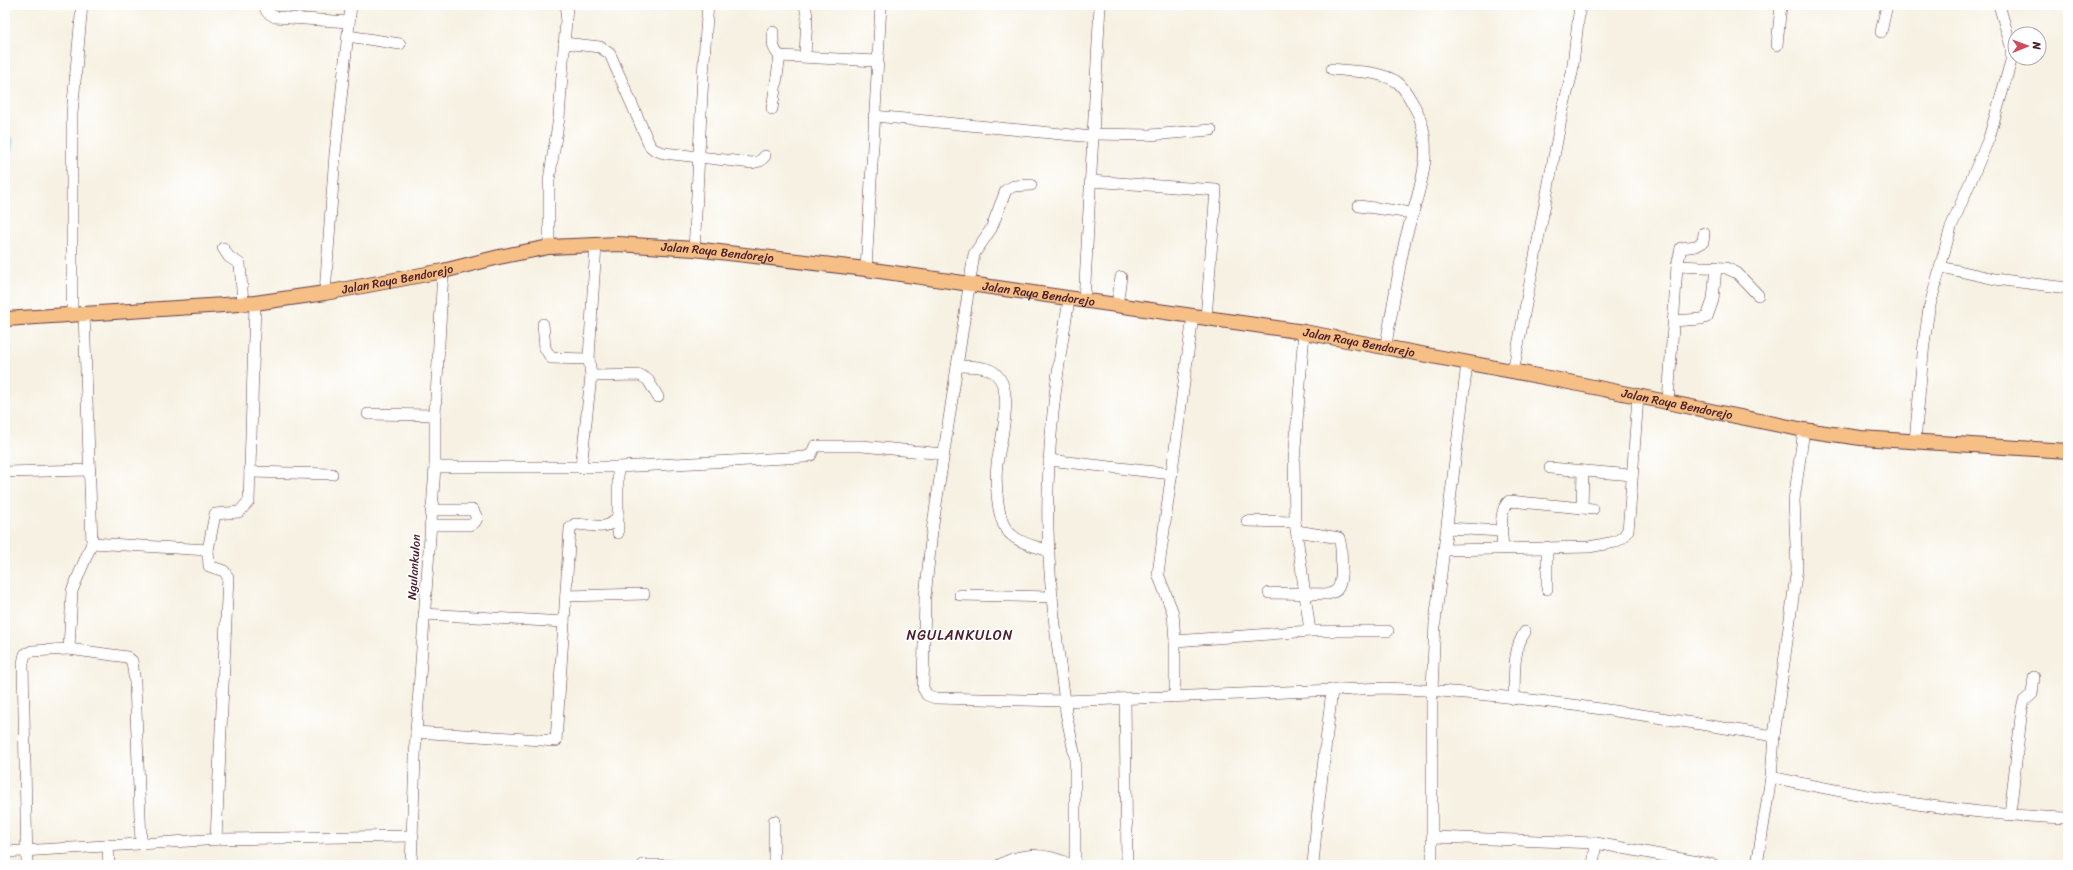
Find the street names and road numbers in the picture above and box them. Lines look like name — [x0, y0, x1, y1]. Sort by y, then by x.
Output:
street label: Jalan Raya Bendorejo — [660, 236, 775, 269]
street label: Jalan Raya Bendorejo — [339, 258, 456, 301]
street label: Jalan Raya Bendorejo — [980, 275, 1096, 313]
street label: Jalan Raya Bendorejo — [1301, 321, 1417, 364]
street label: Jalan Raya Bendorejo — [1619, 382, 1735, 426]
street label: Ngulankulon — [401, 533, 427, 600]

